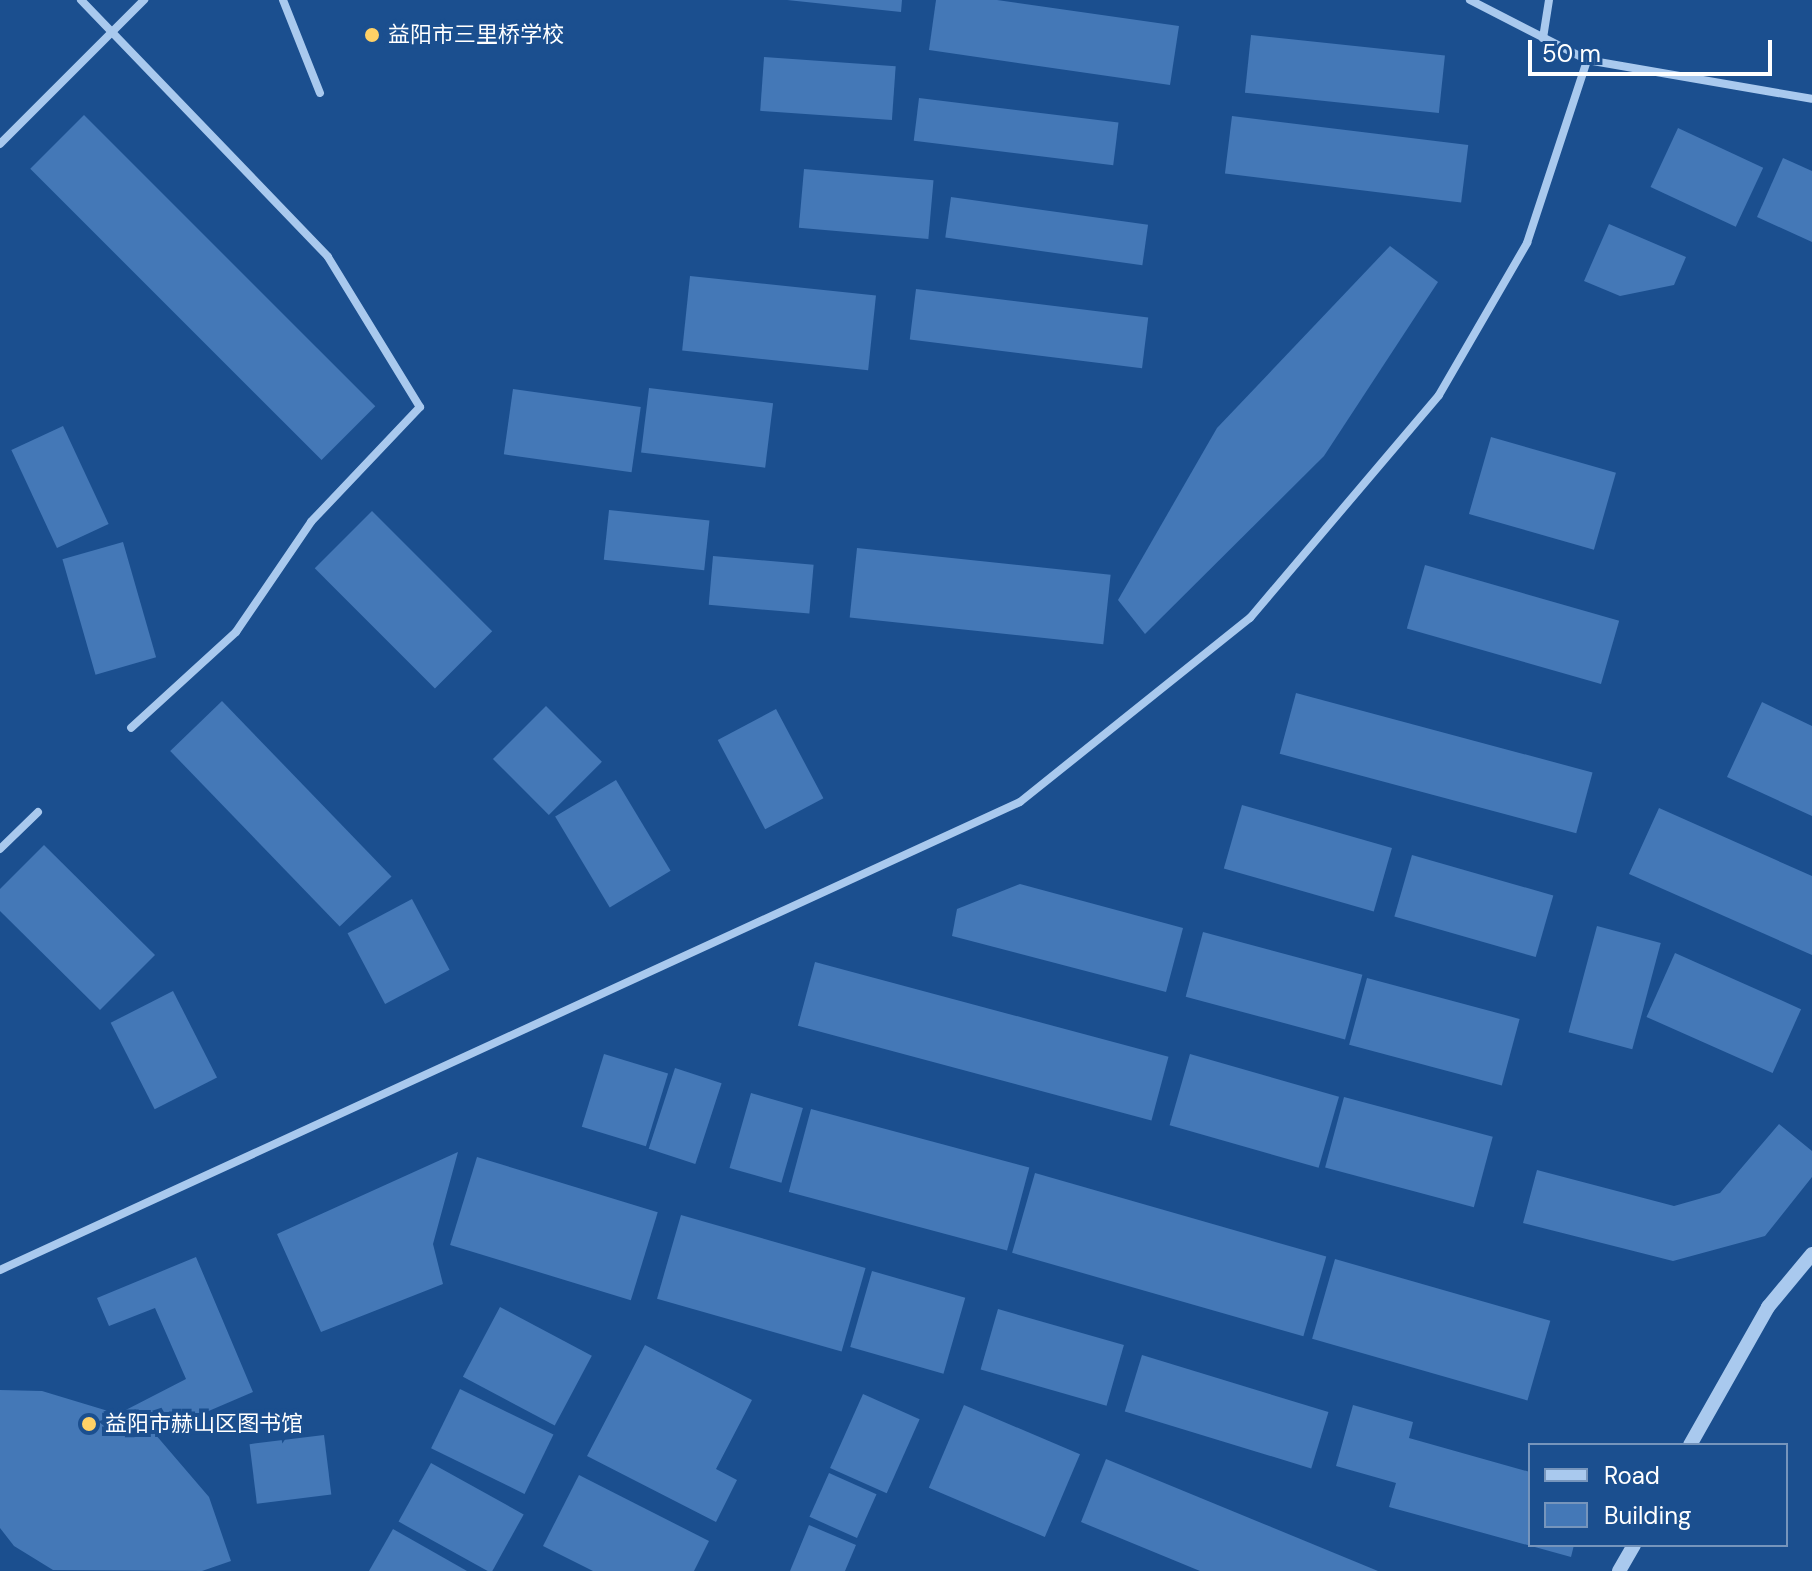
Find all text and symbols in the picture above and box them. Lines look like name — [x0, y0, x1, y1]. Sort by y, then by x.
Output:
place label: 益阳市三里桥学校 — [388, 22, 564, 48]
scale bar — [1532, 24, 1776, 74]
marker: 益阳市三里桥学校 — [363, 26, 381, 44]
text: 50 m — [1542, 38, 1601, 69]
place label: 益阳市赫山区图书馆 — [105, 1411, 303, 1437]
marker: 益阳市赫山区图书馆 — [80, 1415, 98, 1433]
legend — [1528, 1443, 1788, 1547]
text: Road — [1604, 1460, 1660, 1491]
text: Building — [1604, 1500, 1691, 1531]

